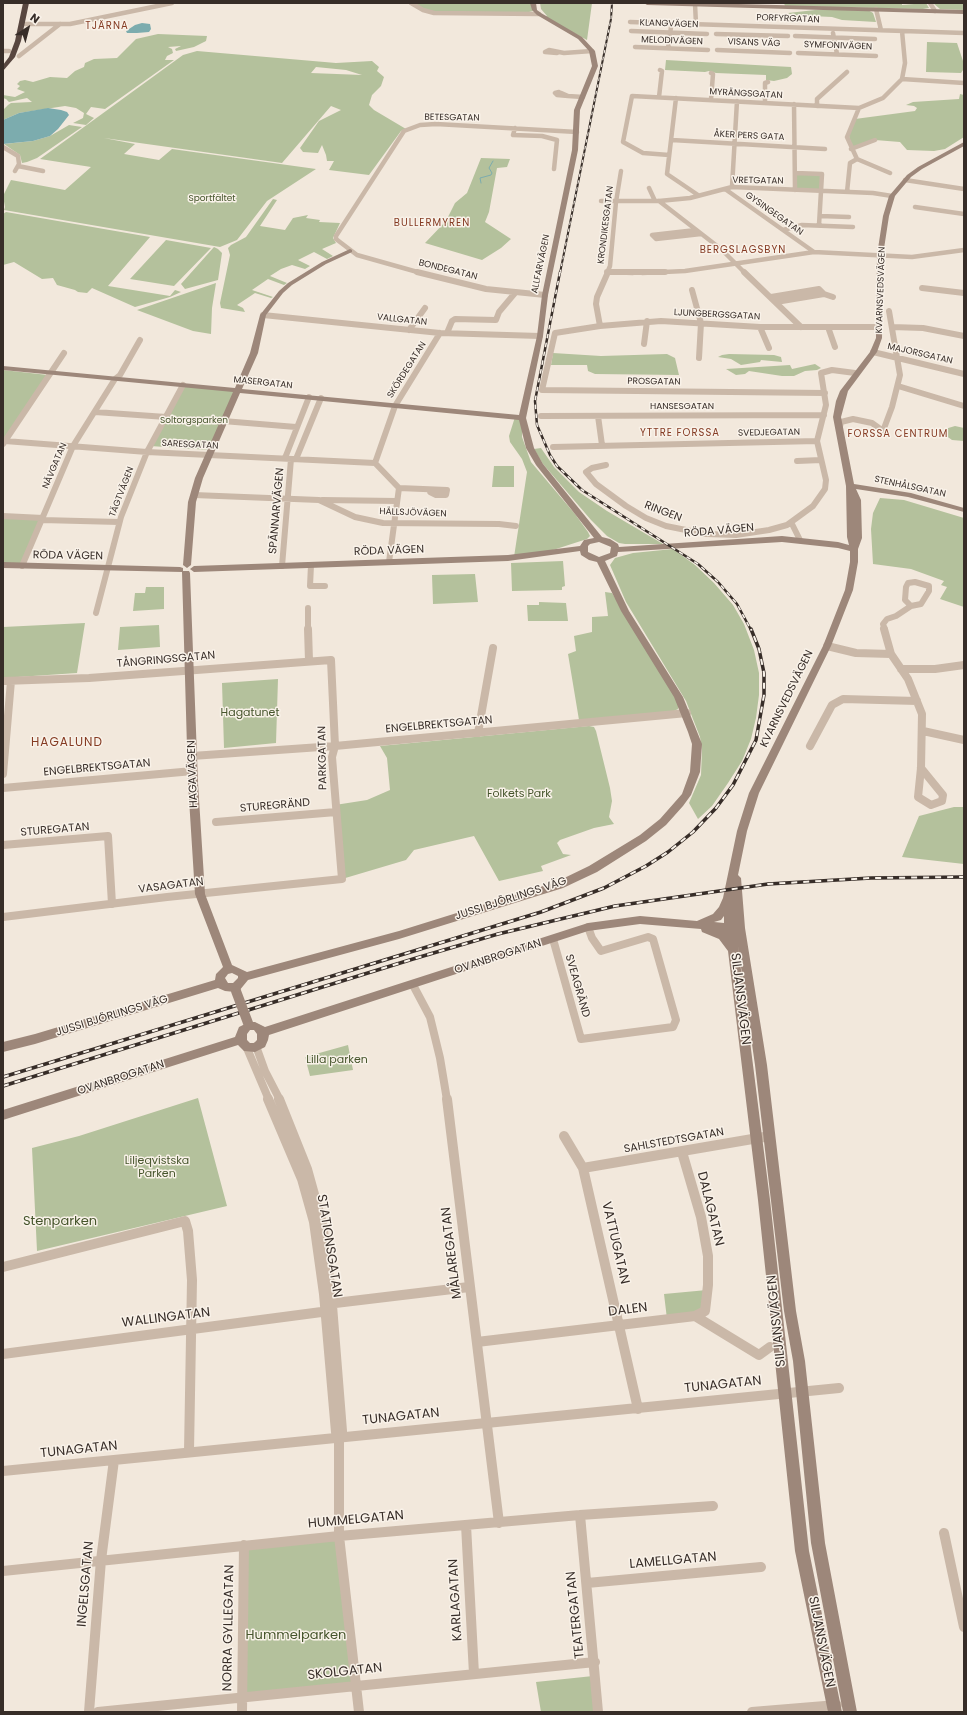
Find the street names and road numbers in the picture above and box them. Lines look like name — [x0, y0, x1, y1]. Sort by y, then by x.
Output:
street label: PORFYRGATAN — [756, 12, 820, 26]
street label: KLANGVÄGEN — [639, 18, 699, 30]
street label: MELODIVÄGEN — [641, 35, 703, 47]
street label: VISANS VÄG — [727, 37, 781, 49]
street label: SYMFONIVÄGEN — [804, 39, 872, 53]
street label: MYRÄNGSGATAN — [709, 87, 783, 101]
street label: BETESGATAN — [424, 112, 480, 124]
street label: ÅKER PERS GATA — [713, 129, 785, 143]
street label: VRETGATAN — [732, 175, 784, 187]
street label: KRONDIKESGATAN — [596, 185, 616, 265]
street label: GYSINGEGATAN — [743, 190, 805, 238]
street label: ALLFARVÄGEN — [529, 234, 553, 294]
street label: KVARNSVEDSVÄGEN — [874, 246, 888, 334]
street label: BONDEGATAN — [417, 257, 479, 283]
street label: LJUNGBERGSGATAN — [674, 307, 760, 323]
street label: VALLGATAN — [376, 312, 428, 328]
street label: SKÖRDEGATAN — [385, 340, 429, 400]
street label: MAJORSGATAN — [886, 341, 954, 367]
street label: MASERGATAN — [233, 375, 293, 391]
street label: PROSGATAN — [627, 376, 681, 388]
street label: HANSESGATAN — [650, 402, 714, 412]
street label: SVEDJEGATAN — [738, 427, 800, 439]
street label: SARESGATAN — [161, 438, 219, 452]
street label: NÄVGATAN — [40, 441, 70, 491]
street label: TÄGTVÄGEN — [107, 465, 137, 519]
street label: SPÄNNARVÄGEN — [267, 467, 287, 555]
street label: STENHÅLSGATAN — [873, 474, 947, 500]
street label: RINGEN — [642, 499, 684, 525]
street label: HÄLLSJÖVÄGEN — [379, 506, 447, 520]
street label: RÖDA VÄGEN — [683, 521, 755, 541]
street label: RÖDA VÄGEN — [354, 543, 424, 559]
street label: RÖDA VÄGEN — [33, 549, 103, 563]
street label: KVARNSVEDSVÄGEN — [758, 648, 816, 750]
street label: TÅNGRINGSGATAN — [116, 649, 216, 671]
street label: ENGELBREKTSGATAN — [385, 714, 493, 736]
street label: PARKGATAN — [316, 726, 330, 790]
street label: HAGAVÄGEN — [185, 740, 201, 808]
street label: ENGELBREKTSGATAN — [43, 757, 151, 779]
street label: STUREGRÄND — [239, 796, 311, 816]
street label: STUREGATAN — [20, 820, 90, 840]
street label: VASAGATAN — [138, 875, 204, 897]
street label: JUSSI BJÖRLINGS VÄG — [454, 875, 568, 923]
street label: OVANBROGATAN — [453, 937, 543, 977]
street label: SILJANSVÄGEN — [727, 952, 753, 1046]
street label: SVEAGRÄND — [562, 953, 592, 1019]
street label: JUSSI BJÖRLINGS VÄG — [54, 993, 170, 1039]
street label: OVANBROGATAN — [76, 1058, 166, 1098]
street label: SAHLSTEDTSGATAN — [623, 1126, 725, 1156]
street label: DALAGATAN — [693, 1170, 727, 1248]
street label: STATIONSGATAN — [313, 1193, 345, 1299]
street label: VATTUGATAN — [598, 1200, 632, 1286]
street label: MÅLAREGATAN — [439, 1206, 465, 1300]
street label: SILJANSVÄGEN — [764, 1274, 790, 1368]
street label: DALEN — [608, 1300, 648, 1320]
street label: WALLINGATAN — [121, 1305, 211, 1331]
street label: TUNAGATAN — [684, 1373, 762, 1397]
street label: TUNAGATAN — [362, 1405, 440, 1429]
street label: TUNAGATAN — [40, 1438, 118, 1462]
street label: HUMMELGATAN — [307, 1508, 405, 1532]
street label: INGELSGATAN — [74, 1540, 98, 1628]
street label: LAMELLGATAN — [629, 1549, 717, 1573]
street label: KARLAGATAN — [446, 1558, 466, 1642]
street label: NORRA GYLLEGATAN — [220, 1564, 238, 1692]
street label: TEATERGATAN — [564, 1570, 588, 1660]
street label: SILJANSVÄGEN — [805, 1595, 837, 1689]
street label: SKOLGATAN — [307, 1660, 383, 1684]

